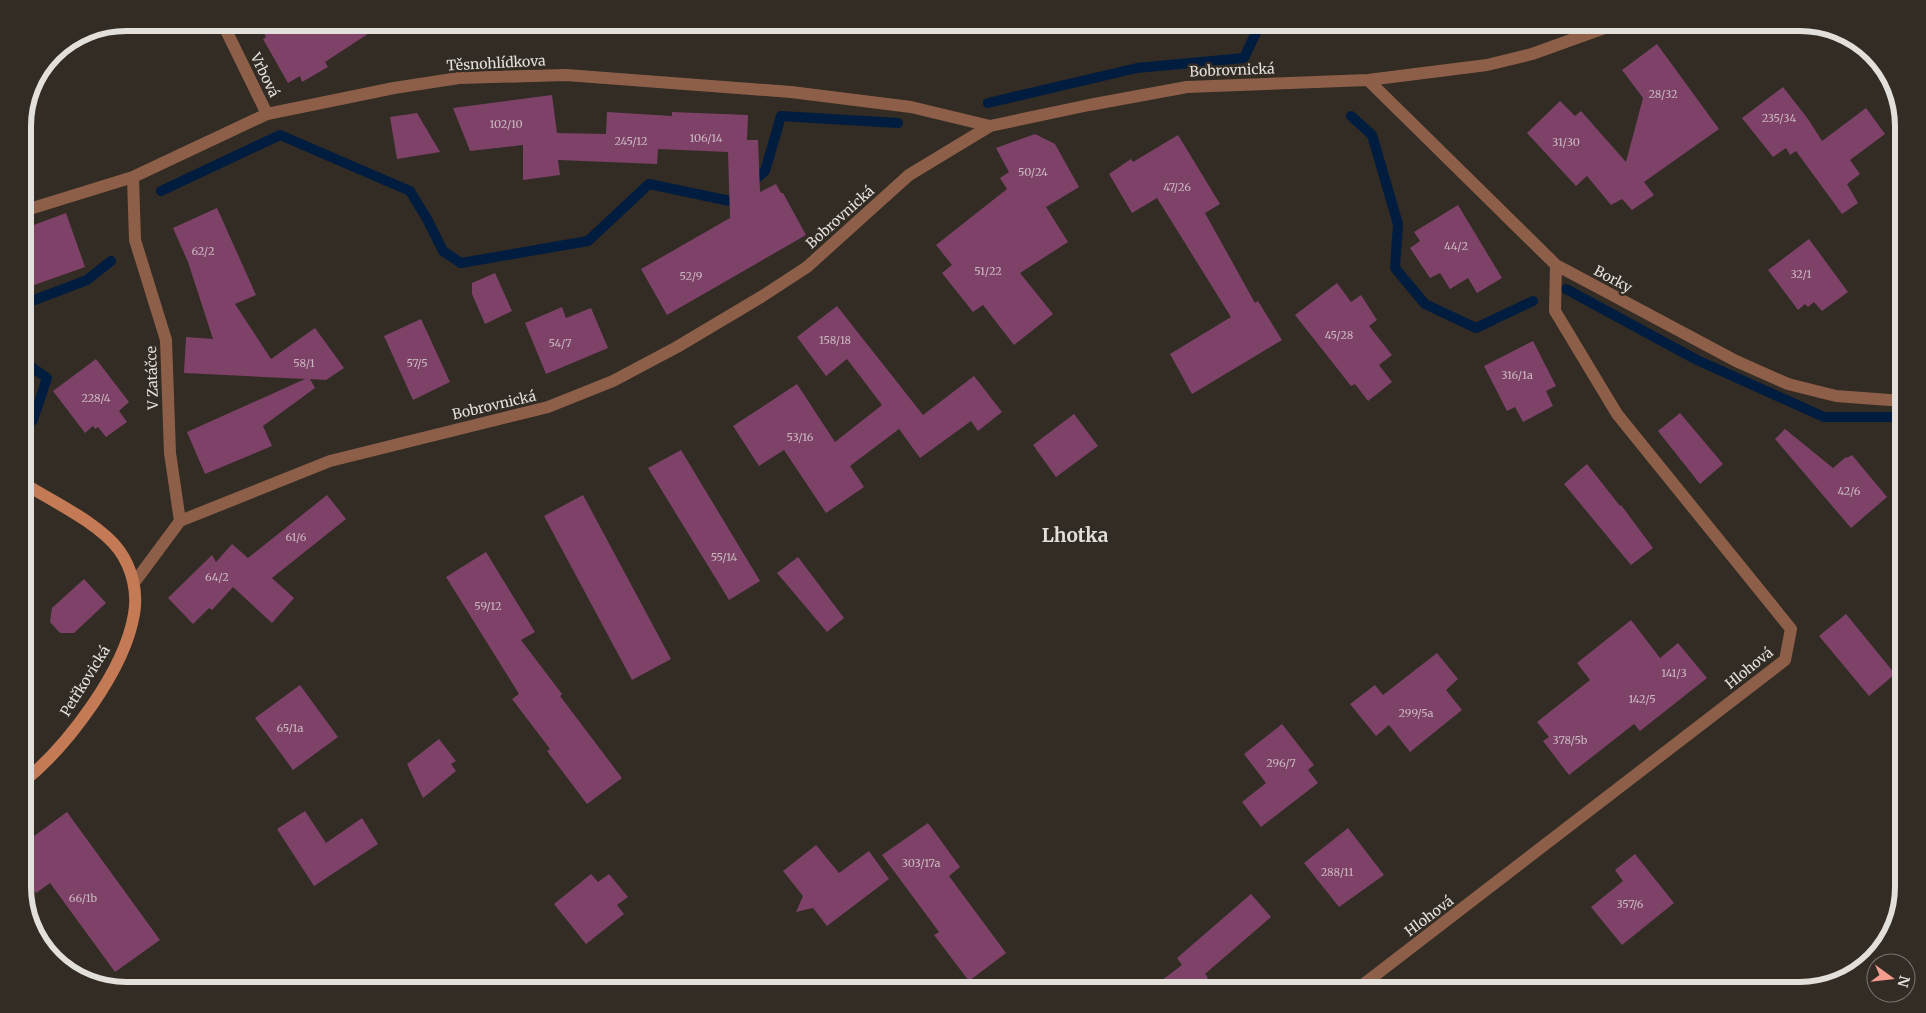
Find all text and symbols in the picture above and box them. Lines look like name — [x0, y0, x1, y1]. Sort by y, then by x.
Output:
street label: Vrbová — [246, 49, 284, 101]
street label: Těsnohlídkova — [446, 51, 547, 75]
street label: Bobrovnická — [1189, 59, 1275, 80]
house number: 28/32 — [1648, 87, 1678, 101]
house number: 235/34 — [1762, 111, 1796, 125]
house number: 102/10 — [489, 117, 523, 131]
house number: 106/14 — [689, 131, 723, 145]
house number: 245/12 — [614, 134, 648, 148]
house number: 31/30 — [1552, 135, 1580, 149]
house number: 50/24 — [1018, 165, 1048, 179]
house number: 47/26 — [1163, 180, 1191, 194]
street label: Bobrovnická — [802, 181, 878, 252]
house number: 44/2 — [1444, 239, 1468, 253]
house number: 62/2 — [191, 244, 215, 258]
street label: Borky — [1591, 261, 1636, 297]
house number: 51/22 — [974, 264, 1002, 278]
house number: 32/1 — [1790, 267, 1812, 281]
house number: 52/9 — [679, 269, 703, 283]
house number: 45/28 — [1325, 328, 1354, 342]
house number: 158/18 — [819, 333, 852, 347]
house number: 54/7 — [548, 336, 572, 350]
street label: V Zatáčce — [142, 346, 162, 411]
house number: 58/1 — [293, 356, 315, 370]
house number: 57/5 — [406, 356, 428, 370]
house number: 316/1a — [1501, 368, 1533, 382]
street label: Bobrovnická — [450, 387, 538, 423]
house number: 228/4 — [81, 391, 111, 405]
house number: 53/16 — [787, 430, 814, 444]
house number: 42/6 — [1838, 484, 1861, 498]
district label: Lhotka — [1042, 523, 1109, 547]
house number: 61/6 — [286, 530, 307, 544]
house number: 55/14 — [711, 550, 738, 564]
house number: 64/2 — [205, 570, 229, 584]
house number: 59/12 — [474, 599, 502, 613]
street label: Petřkovická — [56, 642, 114, 720]
street label: Hlohová — [1721, 643, 1777, 693]
house number: 141/3 — [1661, 666, 1687, 680]
house number: 142/5 — [1628, 692, 1656, 706]
house number: 299/5a — [1399, 706, 1434, 720]
house number: 65/1a — [277, 721, 304, 735]
house number: 378/5b — [1553, 733, 1588, 747]
house number: 296/7 — [1266, 756, 1296, 770]
house number: 303/17a — [902, 856, 940, 870]
house number: 288/11 — [1321, 865, 1353, 879]
house number: 66/1b — [69, 891, 98, 905]
street label: Hlohová — [1401, 892, 1457, 940]
house number: 357/6 — [1617, 897, 1644, 911]
north arrow — [1866, 953, 1916, 1003]
text: N — [1893, 974, 1914, 989]

